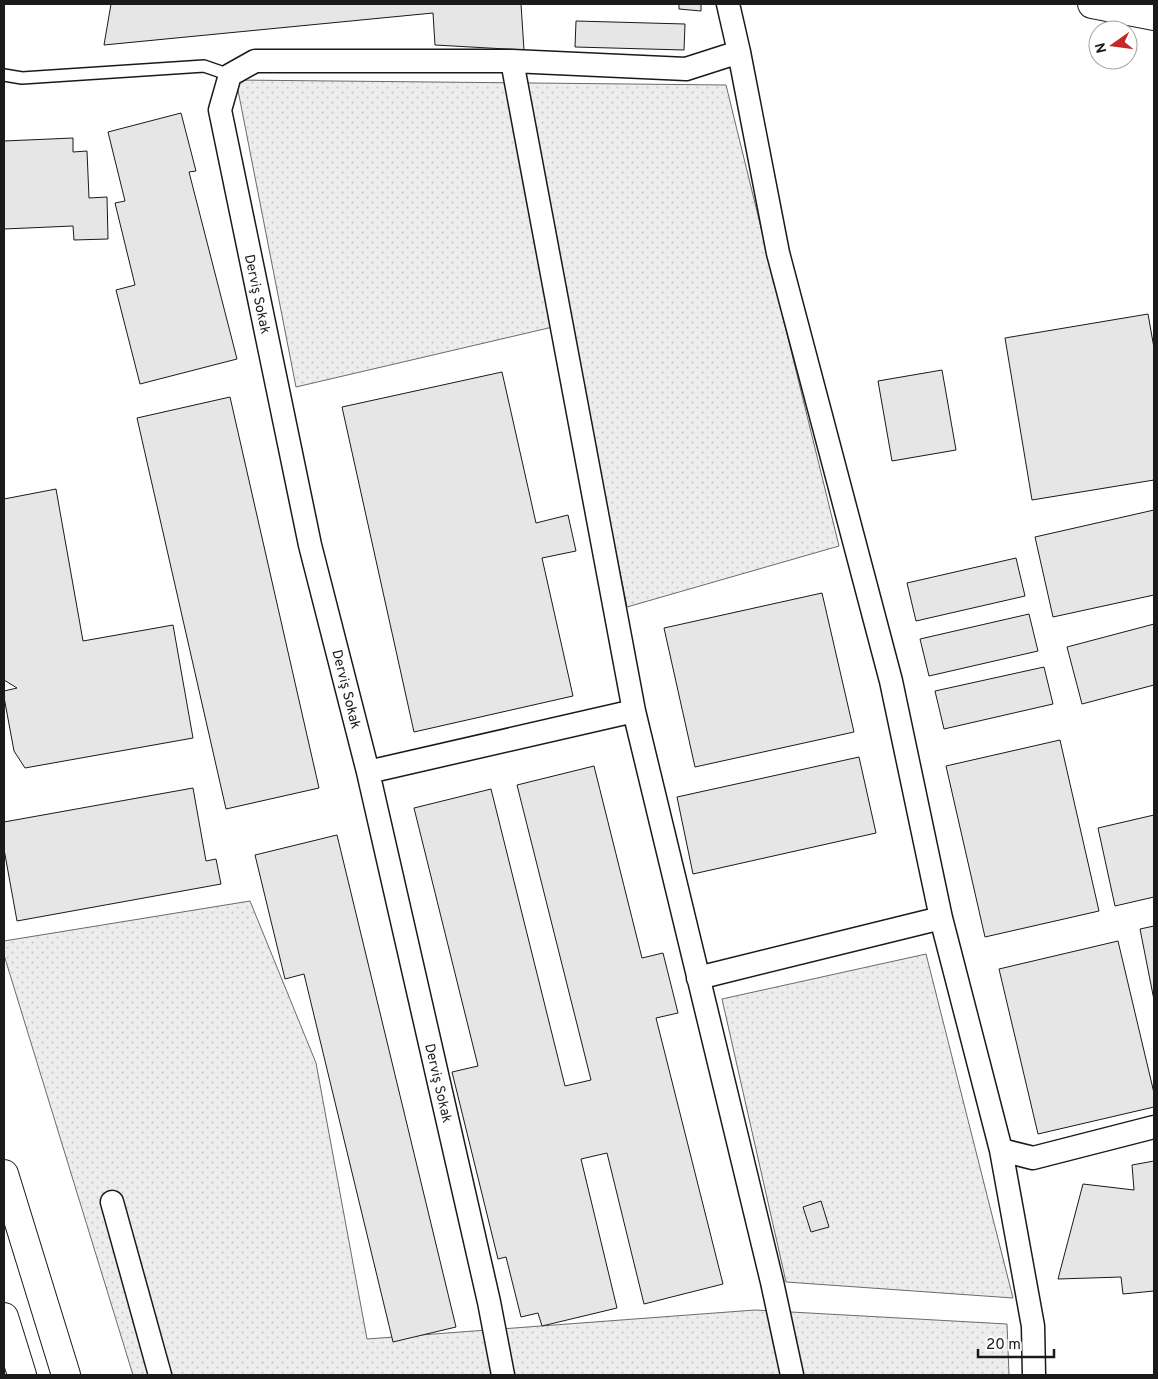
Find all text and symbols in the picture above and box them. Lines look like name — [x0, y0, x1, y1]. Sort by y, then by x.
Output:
north arrow — [1088, 20, 1138, 70]
text: N — [1092, 41, 1111, 55]
street label: Derviş Sokak — [240, 253, 273, 336]
street label: Derviş Sokak — [327, 648, 364, 731]
street label: Derviş Sokak — [420, 1042, 455, 1125]
scale bar — [978, 1326, 1054, 1358]
text: 20 m — [986, 1336, 1021, 1355]

